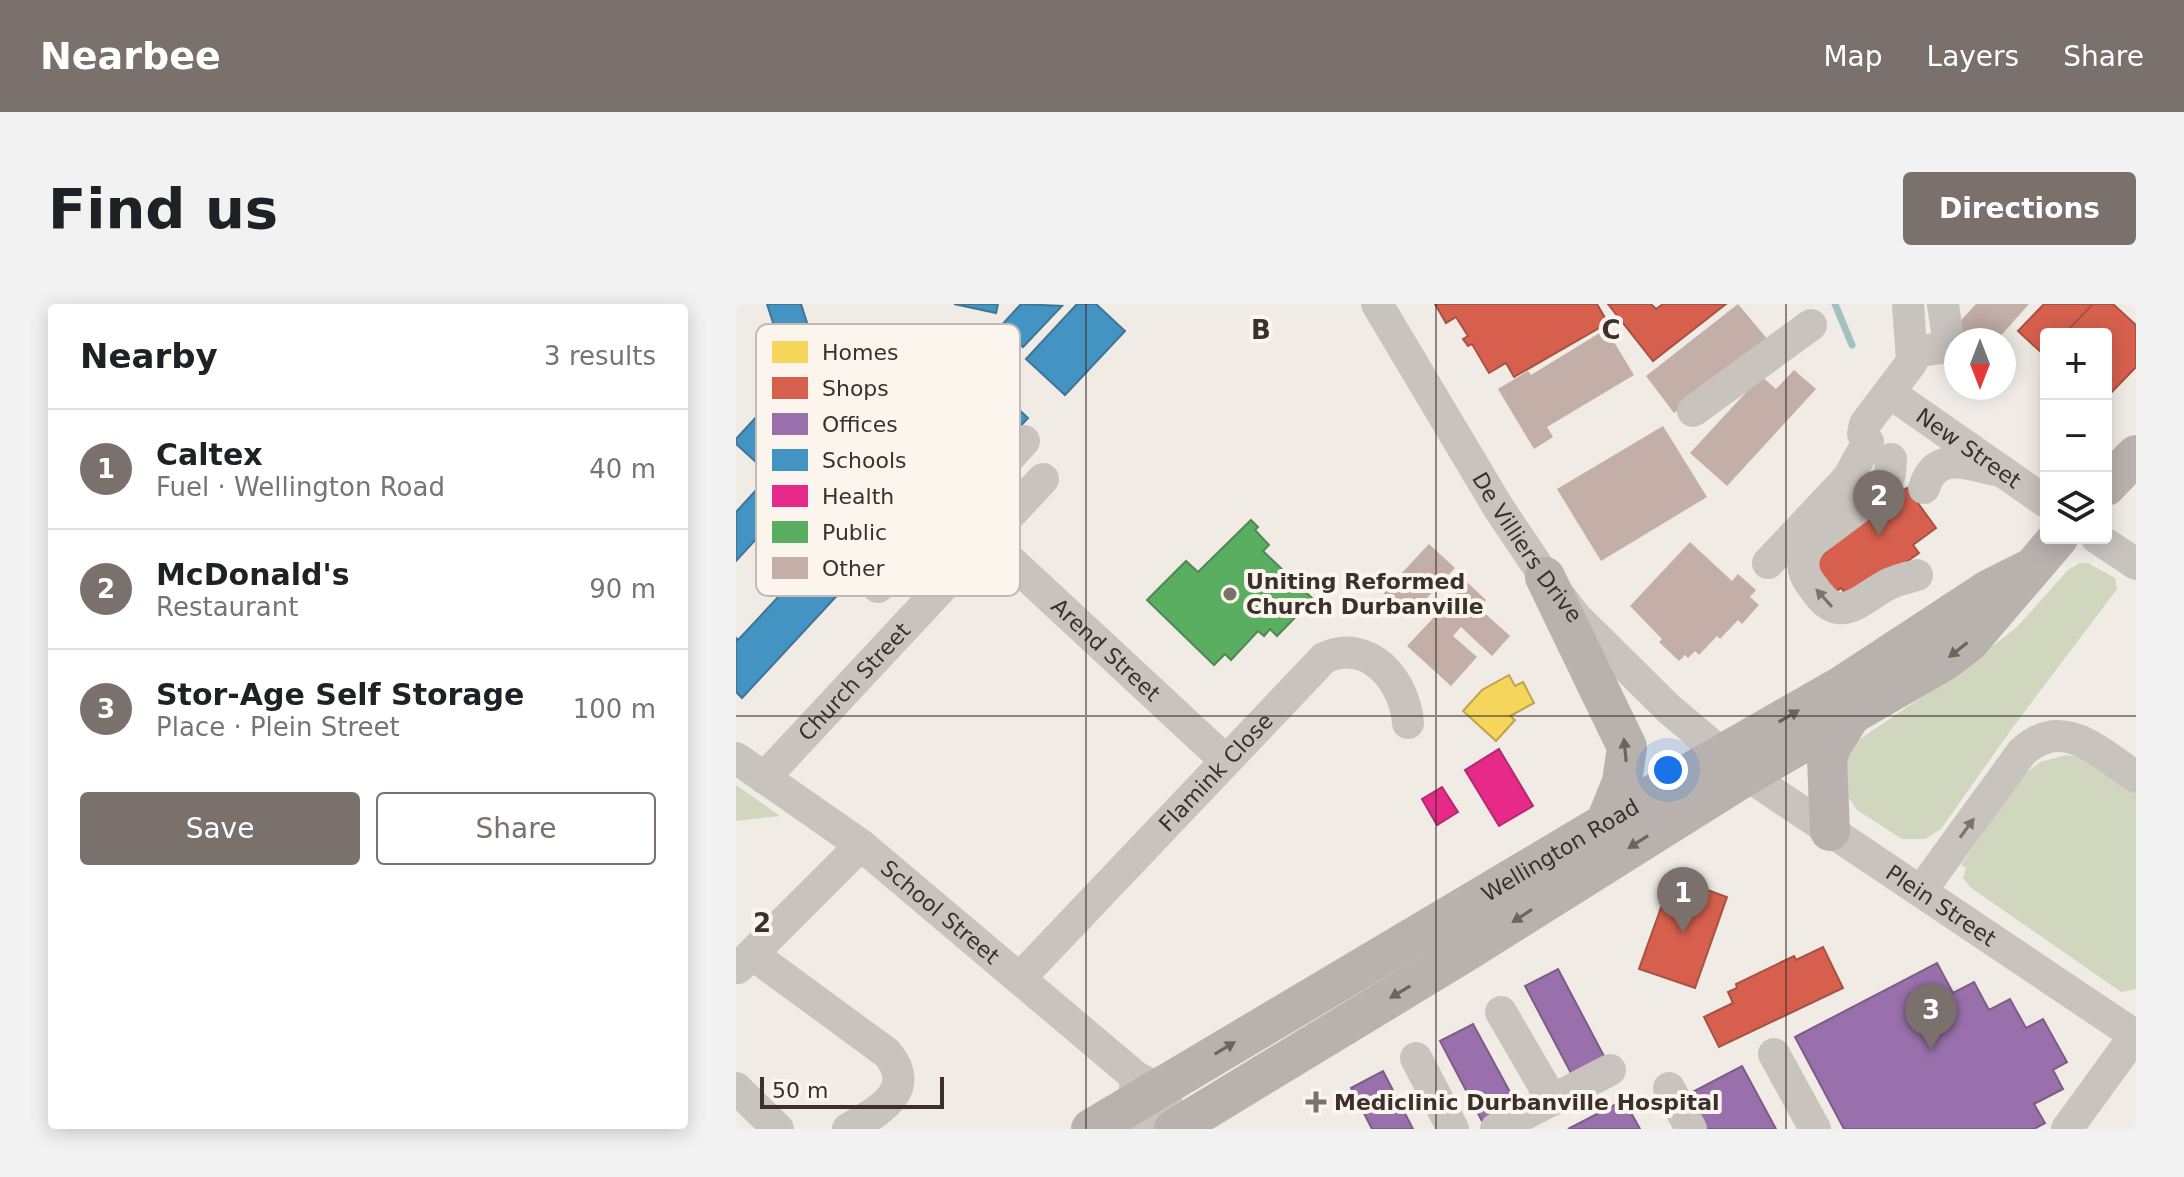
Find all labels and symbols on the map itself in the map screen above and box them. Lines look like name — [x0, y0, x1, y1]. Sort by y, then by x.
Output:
text: B — [1251, 315, 1271, 345]
text: C — [1601, 315, 1621, 345]
legend — [756, 324, 1020, 596]
north arrow — [1944, 328, 2016, 400]
text: Homes — [822, 340, 898, 365]
text: Shops — [822, 376, 889, 401]
street label: New Street — [1912, 403, 2026, 493]
text: Offices — [822, 412, 898, 437]
text: Schools — [822, 448, 907, 473]
street label: De Villiers Drive — [1468, 468, 1588, 627]
pin: 2 — [1853, 470, 1905, 536]
text: Health — [822, 484, 894, 509]
text: Public — [822, 520, 887, 545]
text: Other — [822, 556, 885, 581]
place label: Uniting Reformed Church Durbanville — [1246, 569, 1484, 619]
marker: Uniting Reformed Church Durbanville — [1221, 585, 1239, 603]
one-way arrow — [1815, 589, 1833, 608]
street label: Arend Street — [1047, 593, 1166, 706]
street label: Church Street — [793, 617, 915, 746]
one-way arrow — [1948, 641, 1968, 658]
street label: Flamink Close — [1154, 708, 1278, 836]
one-way arrow — [1778, 709, 1800, 723]
one-way arrow — [1619, 737, 1632, 762]
your location — [1648, 750, 1688, 790]
street label: Wellington Road — [1477, 793, 1643, 906]
one-way arrow — [1959, 818, 1974, 839]
one-way arrow — [1627, 834, 1650, 849]
street label: School Street — [876, 855, 1005, 969]
street label: Plein Street — [1881, 859, 2001, 951]
pin: 1 — [1657, 867, 1709, 933]
text: 2 — [753, 908, 771, 938]
one-way arrow — [1511, 908, 1533, 922]
pin: 3 — [1905, 984, 1957, 1050]
one-way arrow — [1389, 985, 1411, 999]
one-way arrow — [1214, 1041, 1236, 1055]
scale bar — [760, 1073, 944, 1109]
place label: Mediclinic Durbanville Hospital — [1334, 1090, 1720, 1115]
marker: Mediclinic Durbanville Hospital — [1305, 1091, 1327, 1113]

